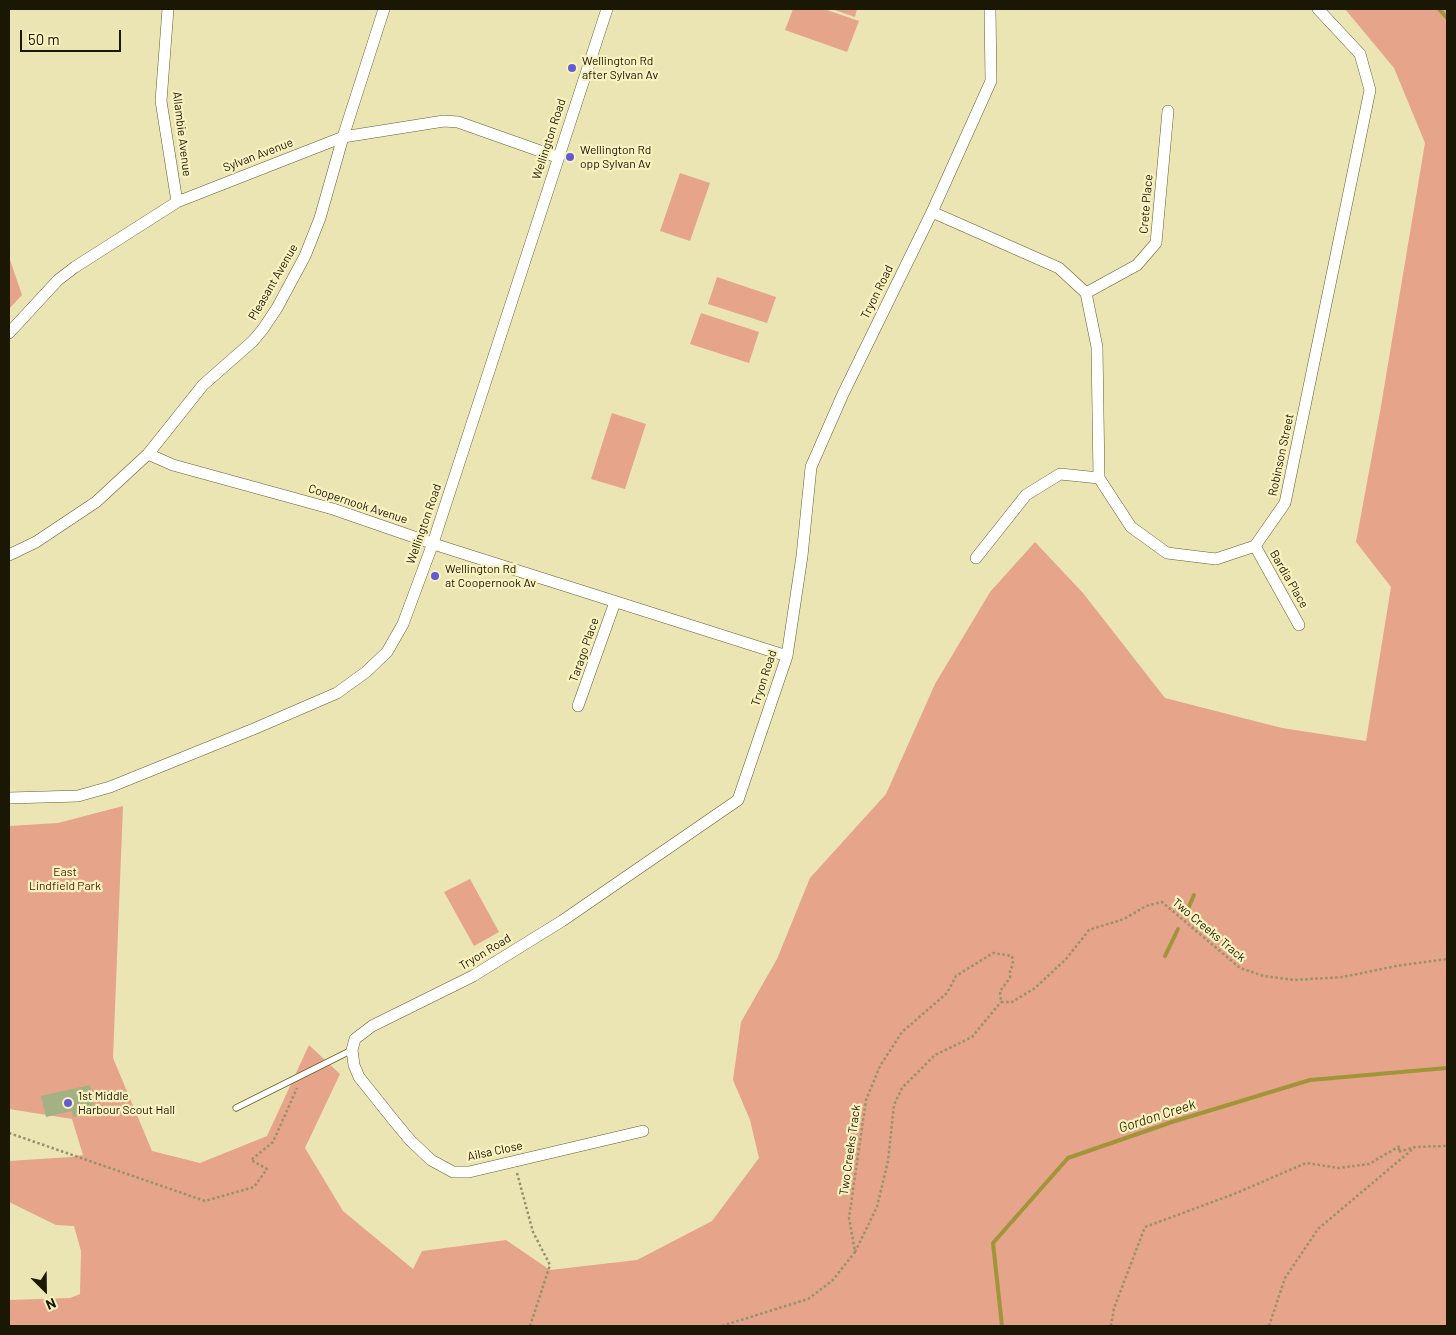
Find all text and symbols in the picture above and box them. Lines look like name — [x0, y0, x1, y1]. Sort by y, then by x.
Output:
scale bar — [22, 20, 124, 52]
text: 50 m — [28, 30, 60, 48]
place label: Wellington Rd after Sylvan Av — [582, 54, 658, 82]
marker: Wellington Rd after Sylvan Av — [566, 62, 578, 74]
street label: Allambie Avenue — [170, 91, 194, 177]
street label: Wellington Road — [529, 97, 569, 181]
street label: Sylvan Avenue — [221, 135, 295, 175]
place label: Wellington Rd opp Sylvan Av — [580, 143, 651, 171]
marker: Wellington Rd opp Sylvan Av — [564, 151, 576, 163]
street label: Crete Place — [1136, 174, 1156, 234]
street label: Pleasant Avenue — [245, 241, 301, 323]
street label: Tryon Road — [858, 263, 896, 321]
street label: Robinson Street — [1265, 412, 1297, 498]
street label: Coopernook Avenue — [306, 481, 410, 527]
street label: Wellington Road — [404, 482, 444, 566]
street label: Bardia Place — [1267, 547, 1311, 611]
place label: Wellington Rd at Coopernook Av — [445, 562, 536, 590]
marker: Wellington Rd at Coopernook Av — [429, 570, 441, 582]
street label: Tarago Place — [566, 616, 602, 684]
street label: Tryon Road — [748, 648, 780, 708]
park label: East Lindfield Park — [29, 865, 101, 893]
street label: Two Creeks Track — [1169, 895, 1249, 965]
street label: Tryon Road — [456, 931, 514, 973]
place label: 1st Middle Harbour Scout Hall — [78, 1089, 175, 1117]
water label: Gordon Creek — [1116, 1096, 1198, 1136]
marker: 1st Middle Harbour Scout Hall — [62, 1097, 74, 1109]
street label: Two Creeks Track — [837, 1104, 863, 1196]
street label: Ailsa Close — [466, 1138, 524, 1164]
north arrow — [20, 1265, 70, 1315]
text: N — [43, 1295, 59, 1314]

